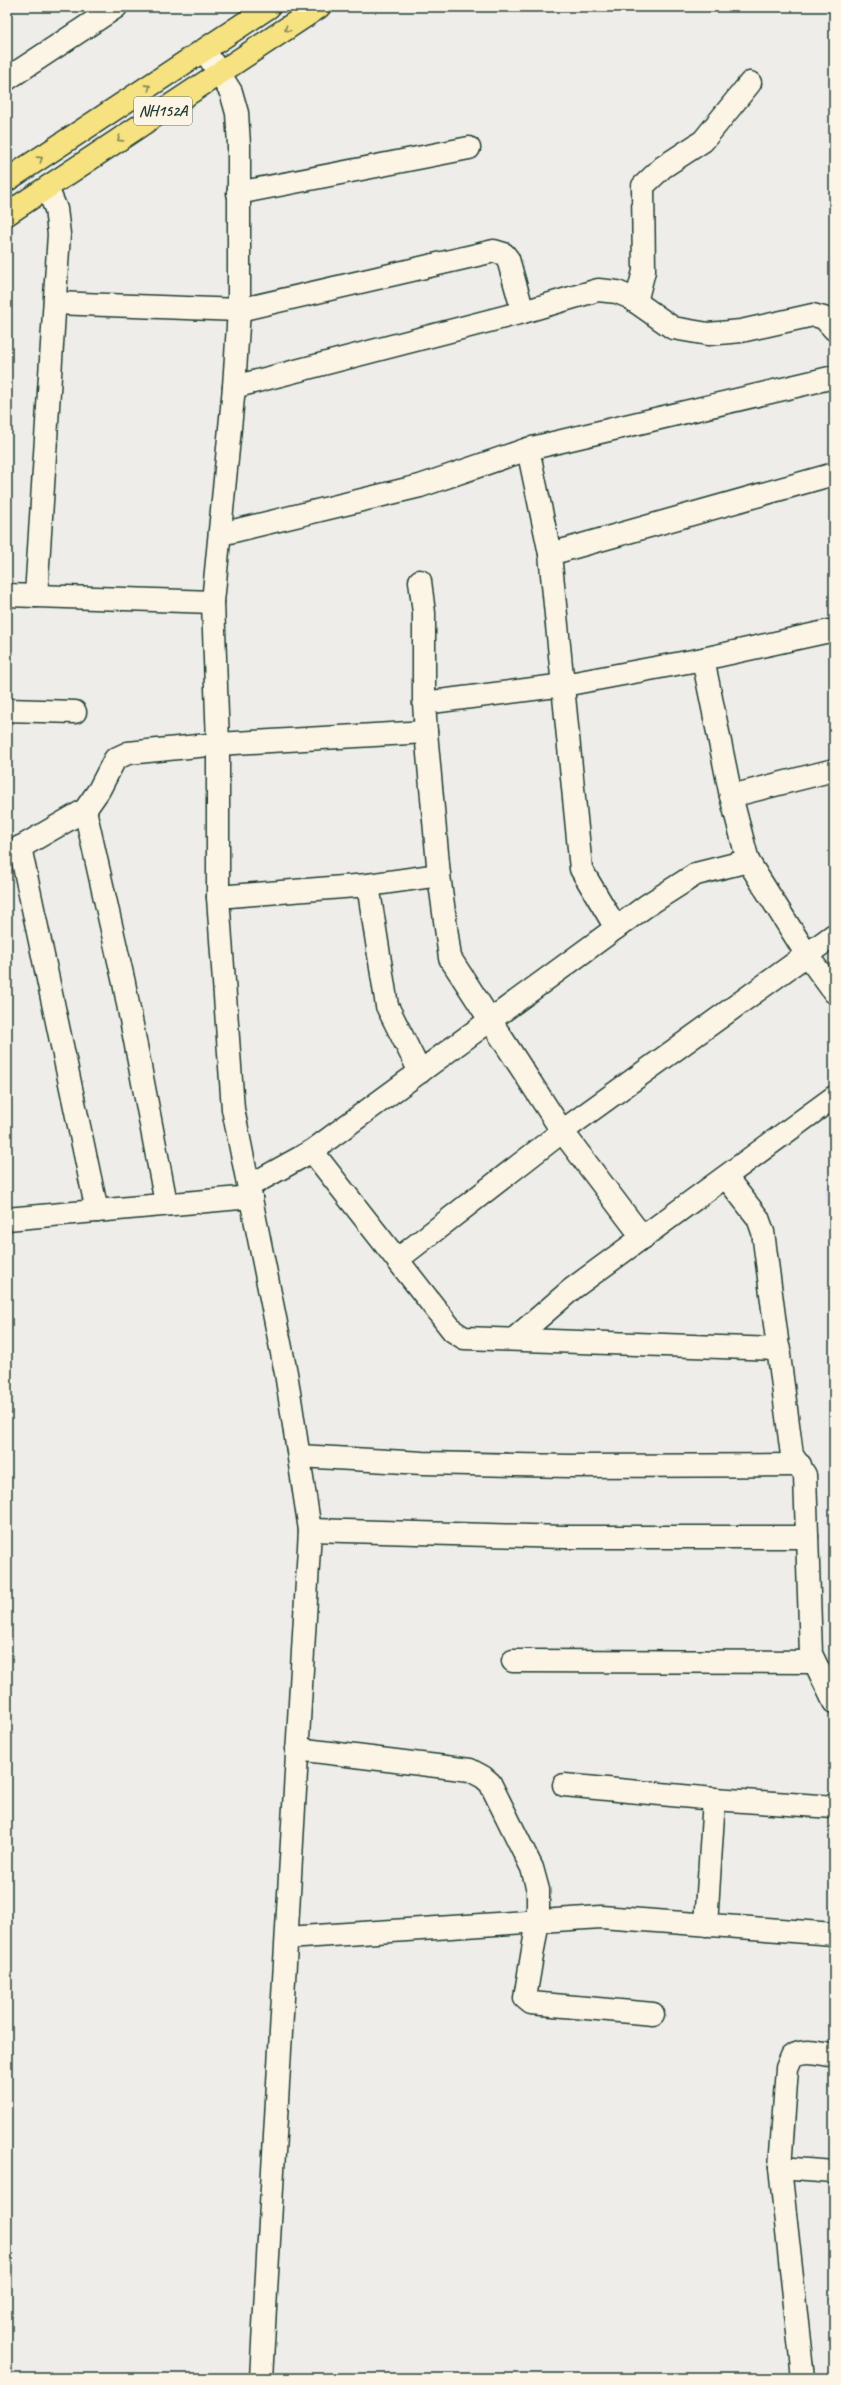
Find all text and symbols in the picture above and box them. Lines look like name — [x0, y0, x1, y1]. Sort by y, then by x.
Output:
one-way arrow — [284, 24, 291, 31]
one-way arrow — [144, 85, 151, 92]
road number: NH152A — [134, 97, 192, 125]
one-way arrow — [117, 134, 124, 142]
one-way arrow — [35, 157, 42, 164]

